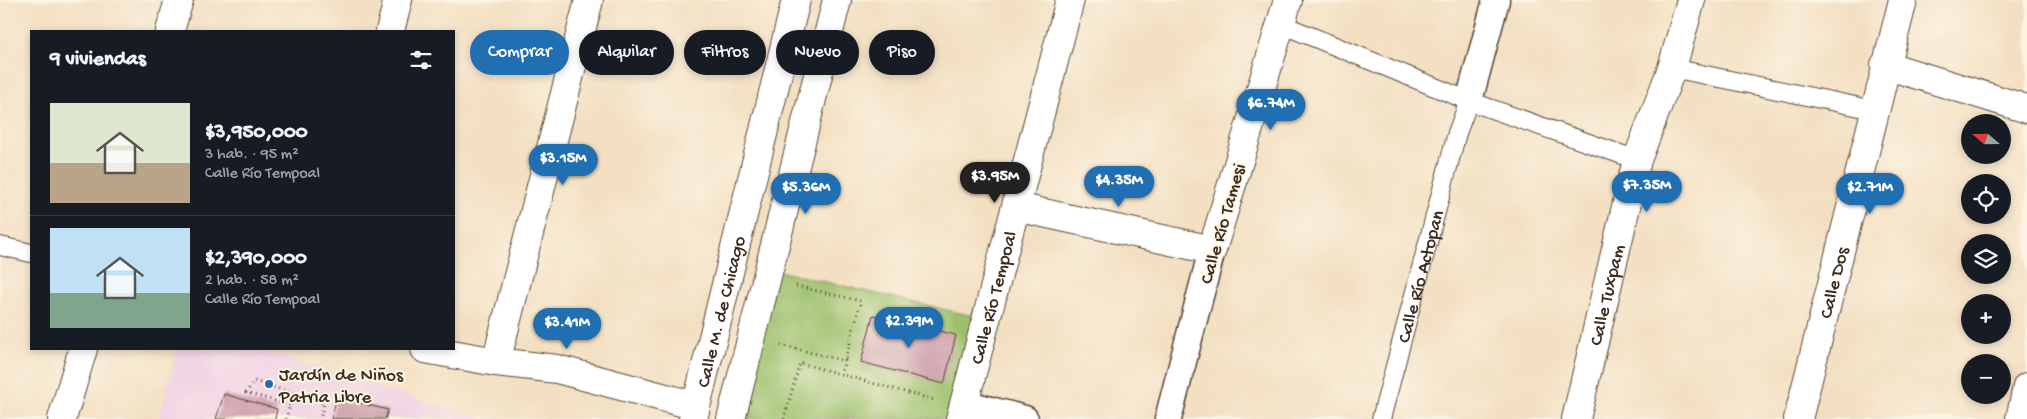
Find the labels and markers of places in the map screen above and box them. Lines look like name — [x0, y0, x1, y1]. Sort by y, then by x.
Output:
pin: $6.74M — [1230, 88, 1312, 131]
pin: $3.15M — [522, 144, 604, 186]
pin: $3.95M — [954, 162, 1036, 204]
pin: $4.35M — [1078, 166, 1160, 208]
pin: $7.35M — [1606, 170, 1688, 213]
pin: $5.36M — [765, 172, 847, 215]
pin: $2.71M — [1829, 172, 1911, 215]
pin: $2.39M — [868, 306, 950, 349]
pin: $3.41M — [526, 308, 608, 350]
place label: Jardín de Niños Patria Libre — [278, 365, 404, 410]
marker: Jardín de Niños Patria Libre — [263, 378, 275, 390]

